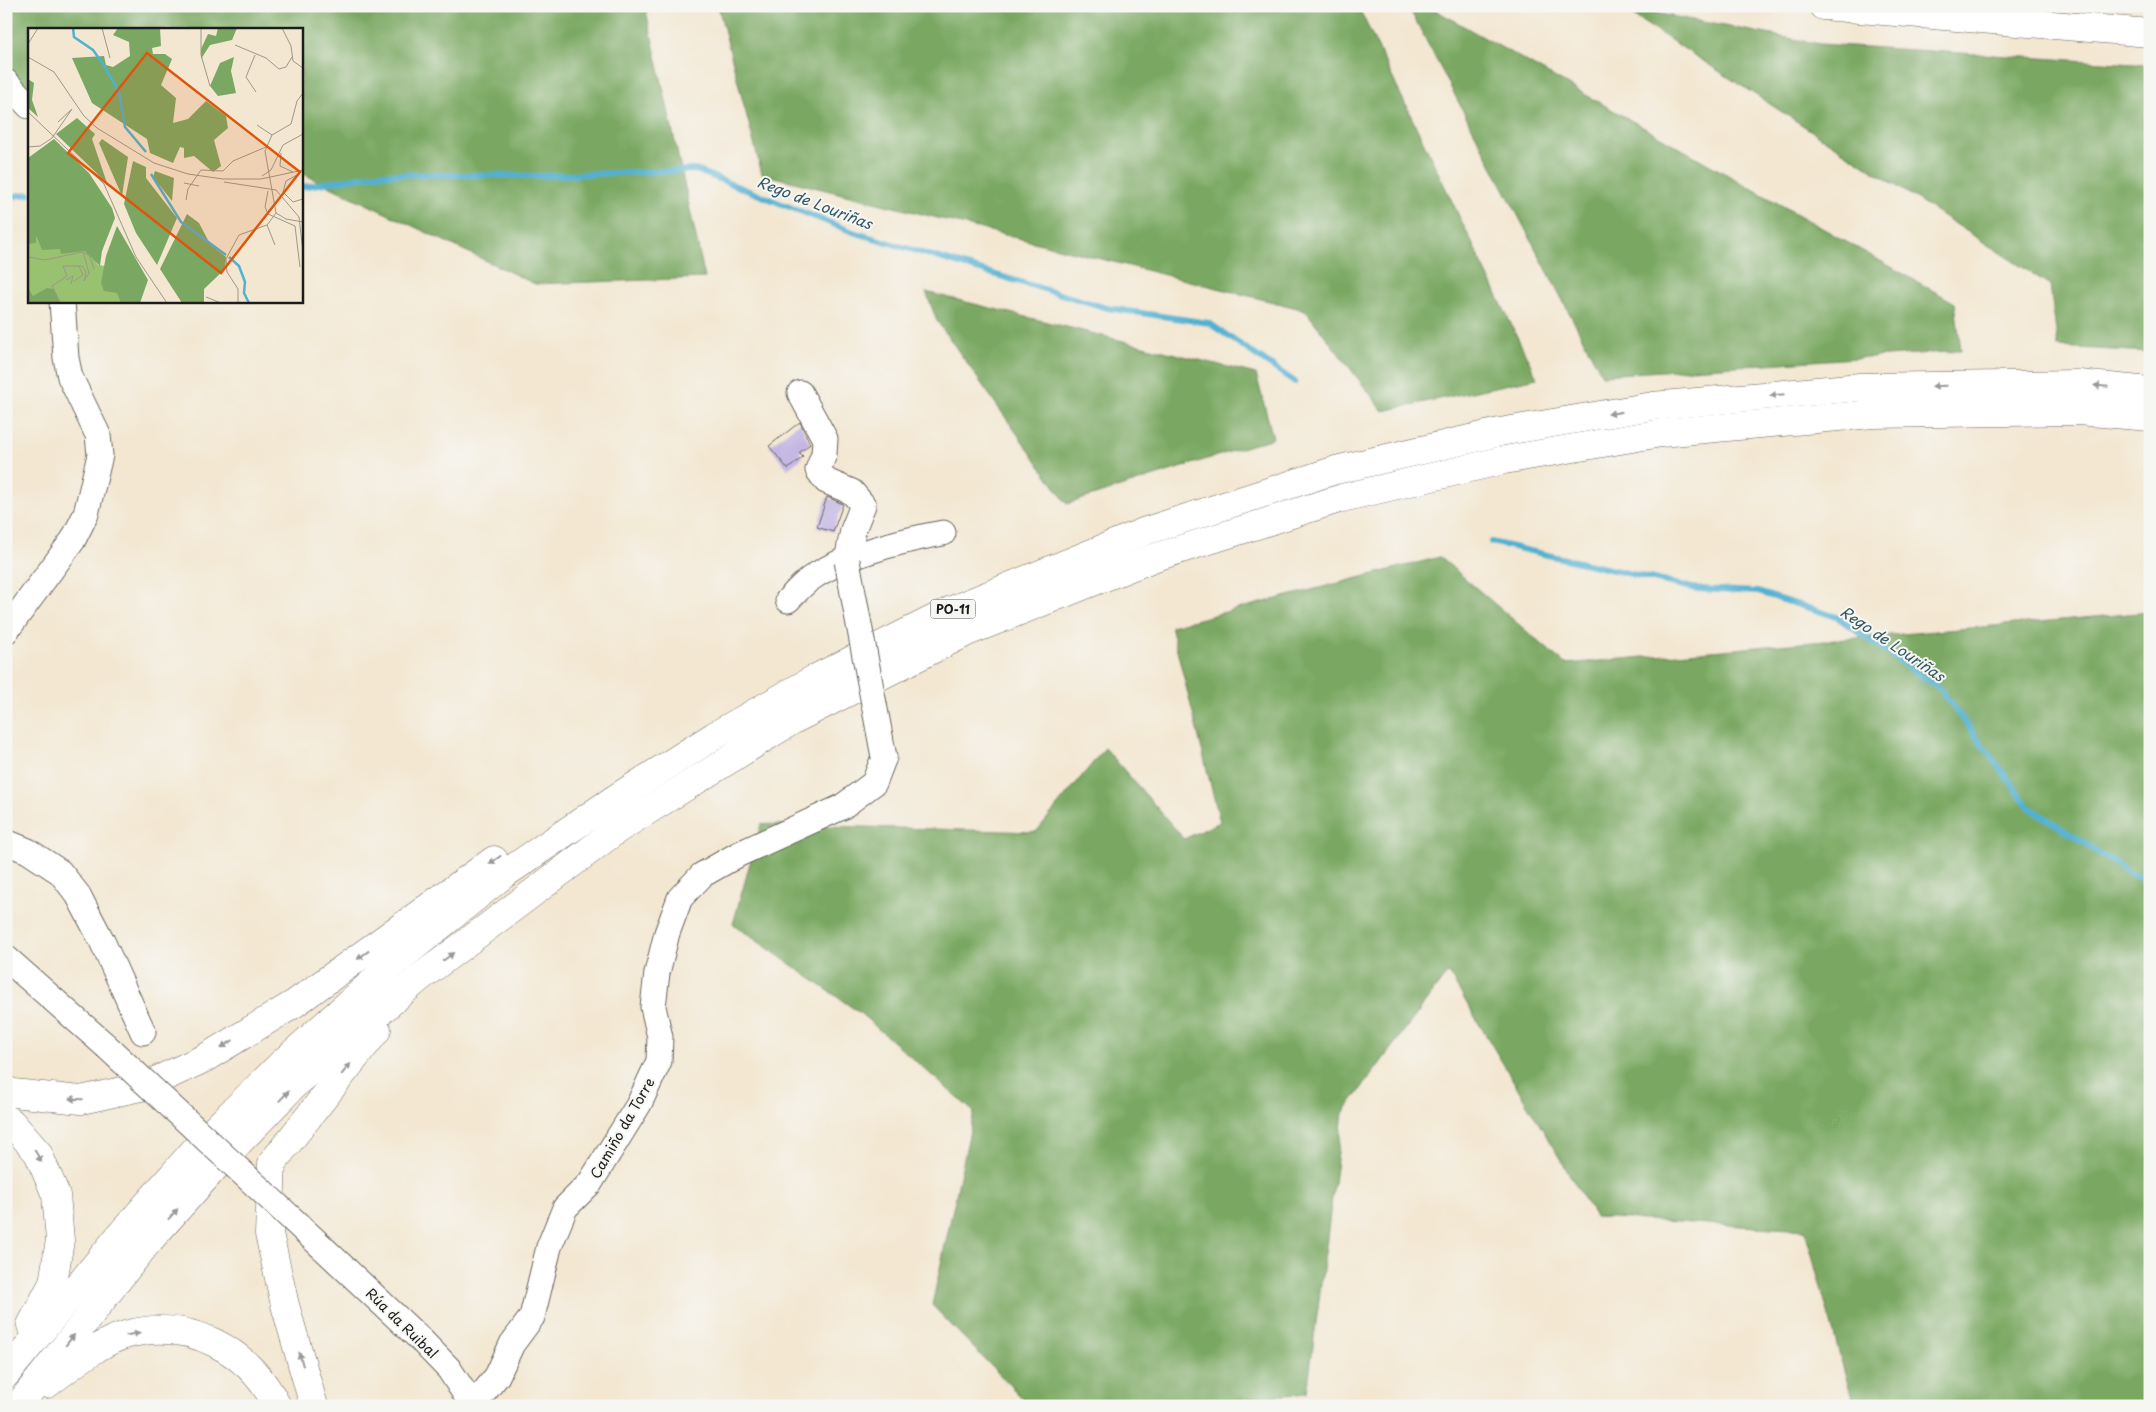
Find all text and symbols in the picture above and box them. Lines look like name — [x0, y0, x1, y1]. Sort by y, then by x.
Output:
inset map — [28, 28, 302, 302]
water label: Rego de Louriñas — [754, 170, 877, 235]
one-way arrow — [1931, 382, 1947, 390]
one-way arrow — [2093, 382, 2109, 390]
one-way arrow — [1768, 391, 1784, 399]
one-way arrow — [1607, 409, 1623, 417]
road number: PO-11 — [930, 600, 976, 618]
water label: Rego de Louriñas — [1836, 600, 1951, 687]
one-way arrow — [488, 855, 502, 865]
one-way arrow — [356, 950, 370, 960]
one-way arrow — [441, 951, 454, 962]
one-way arrow — [221, 1040, 234, 1049]
one-way arrow — [341, 1063, 352, 1076]
street label: Camiño da Torre — [585, 1074, 659, 1182]
one-way arrow — [278, 1090, 290, 1102]
one-way arrow — [68, 1094, 84, 1102]
one-way arrow — [34, 1148, 42, 1163]
one-way arrow — [167, 1209, 179, 1221]
street label: Rúa da Ruibal — [361, 1283, 443, 1363]
one-way arrow — [125, 1330, 140, 1338]
one-way arrow — [65, 1334, 76, 1347]
one-way arrow — [296, 1351, 304, 1366]

